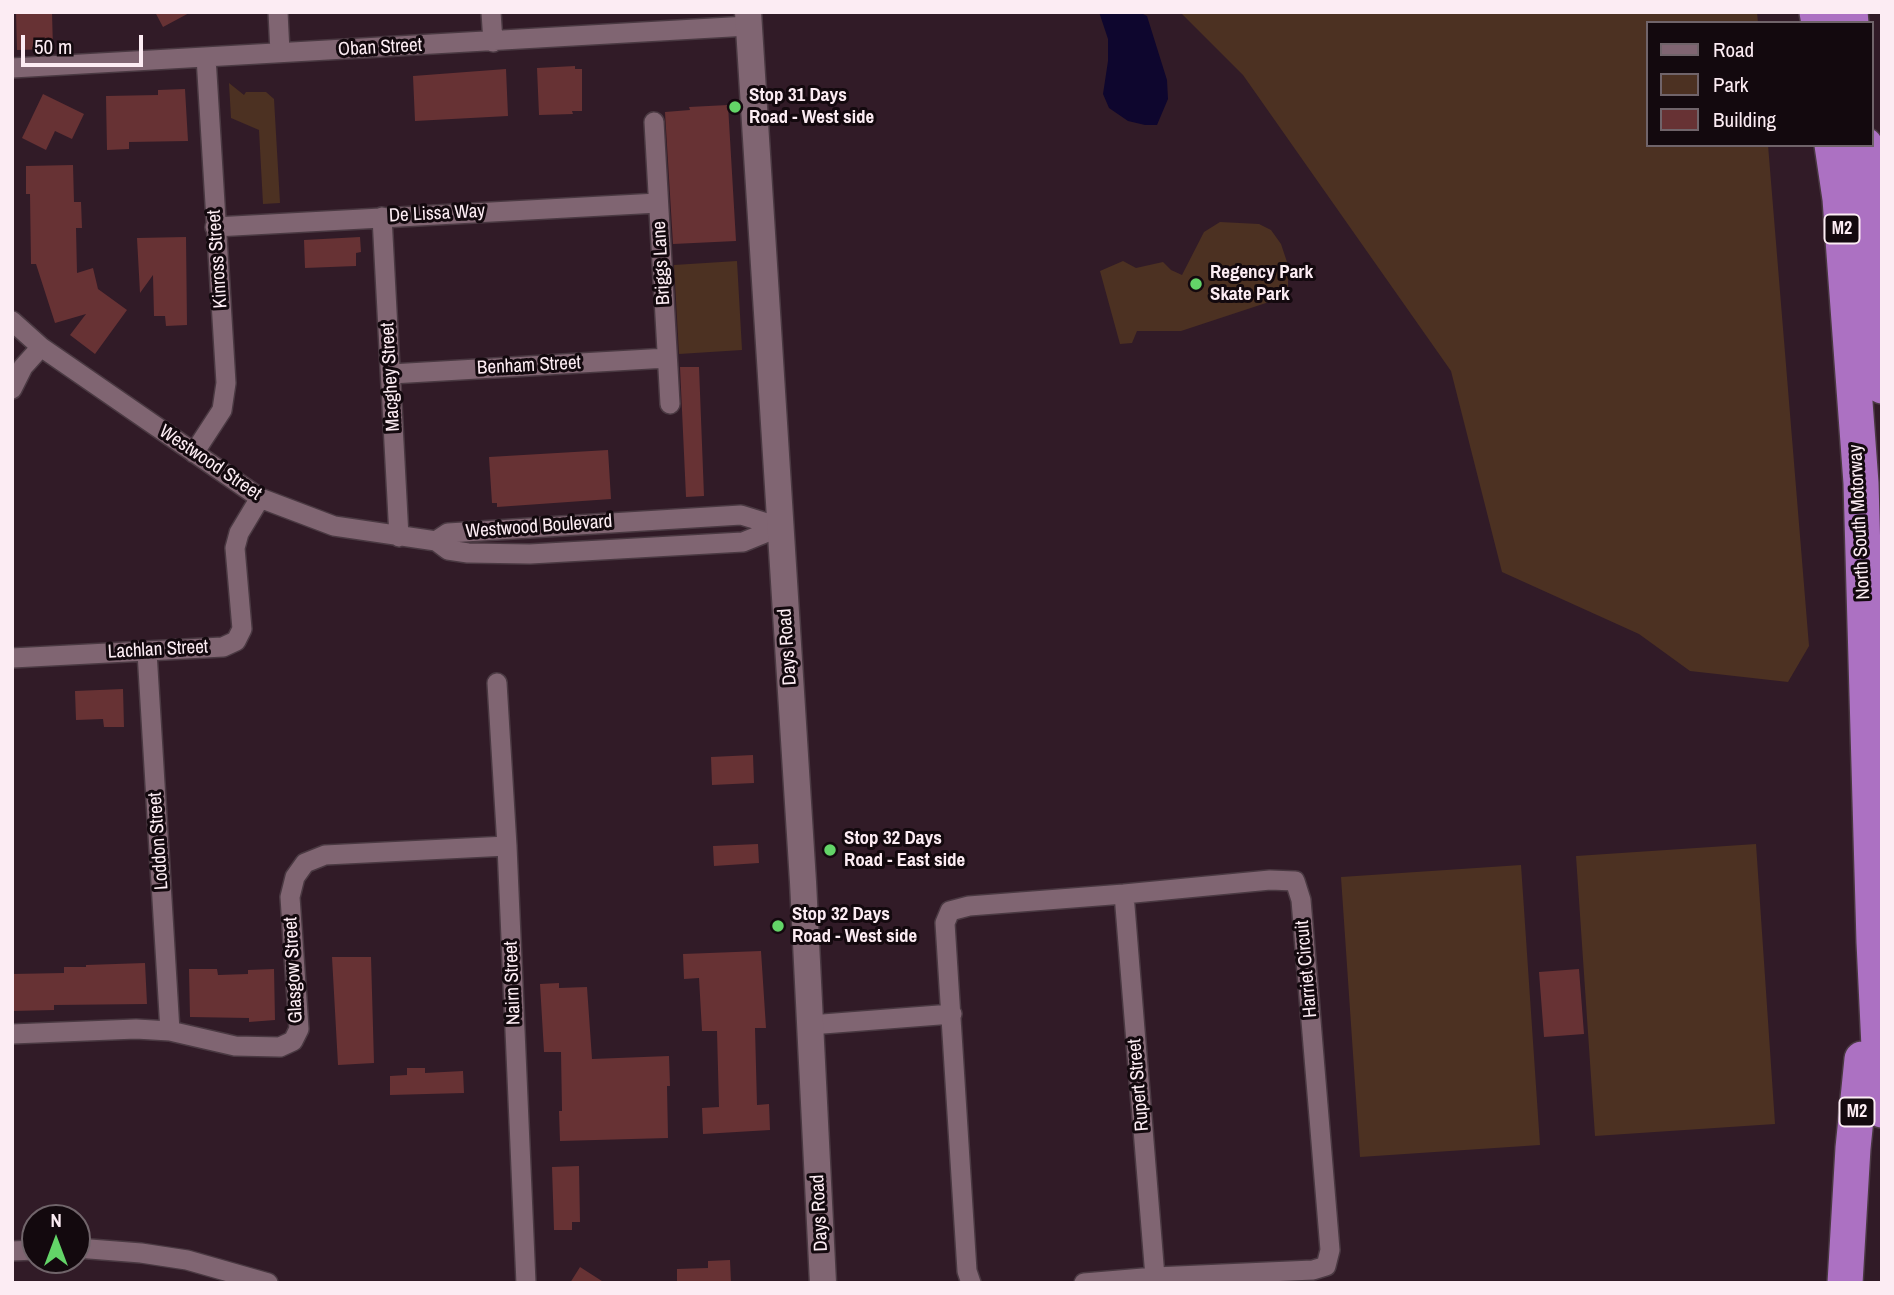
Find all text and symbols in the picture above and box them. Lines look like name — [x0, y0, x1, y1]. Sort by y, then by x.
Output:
scale bar — [24, 21, 147, 65]
legend — [1646, 21, 1873, 147]
text: 50 m — [34, 32, 72, 61]
street label: Oban Street — [337, 34, 423, 62]
text: Road — [1713, 35, 1754, 64]
text: Park — [1713, 70, 1748, 99]
place label: Stop 31 Days Road - West side — [749, 85, 874, 129]
marker: Stop 31 Days Road - West side — [727, 99, 743, 115]
text: Building — [1713, 105, 1776, 134]
street label: De Lissa Way — [388, 200, 486, 228]
street label: Kinross Street — [203, 209, 233, 309]
road number: M2 — [1825, 214, 1860, 244]
street label: Briggs Lane — [648, 220, 676, 306]
place label: Regency Park Skate Park — [1210, 262, 1313, 306]
marker: Regency Park Skate Park — [1188, 276, 1204, 292]
street label: Macghey Street — [377, 322, 405, 432]
street label: Benham Street — [477, 352, 581, 380]
street label: Westwood Street — [155, 420, 265, 506]
street label: North South Motorway — [1845, 444, 1875, 600]
street label: Westwood Boulevard — [465, 511, 613, 543]
street label: Days Road — [774, 608, 802, 686]
street label: Lachlan Street — [107, 636, 209, 664]
street label: Loddon Street — [144, 791, 174, 891]
place label: Stop 32 Days Road - East side — [844, 828, 965, 872]
marker: Stop 32 Days Road - East side — [822, 842, 838, 858]
place label: Stop 32 Days Road - West side — [792, 904, 917, 948]
street label: Glasgow Street — [280, 916, 308, 1024]
marker: Stop 32 Days Road - West side — [770, 918, 786, 934]
street label: Harriet Circuit — [1291, 919, 1323, 1019]
street label: Nairn Street — [500, 941, 526, 1025]
street label: Rupert Street — [1124, 1038, 1154, 1132]
road number: M2 — [1840, 1098, 1874, 1126]
street label: Days Road — [807, 1174, 833, 1252]
north arrow — [21, 1204, 91, 1274]
text: N — [50, 1207, 62, 1233]

